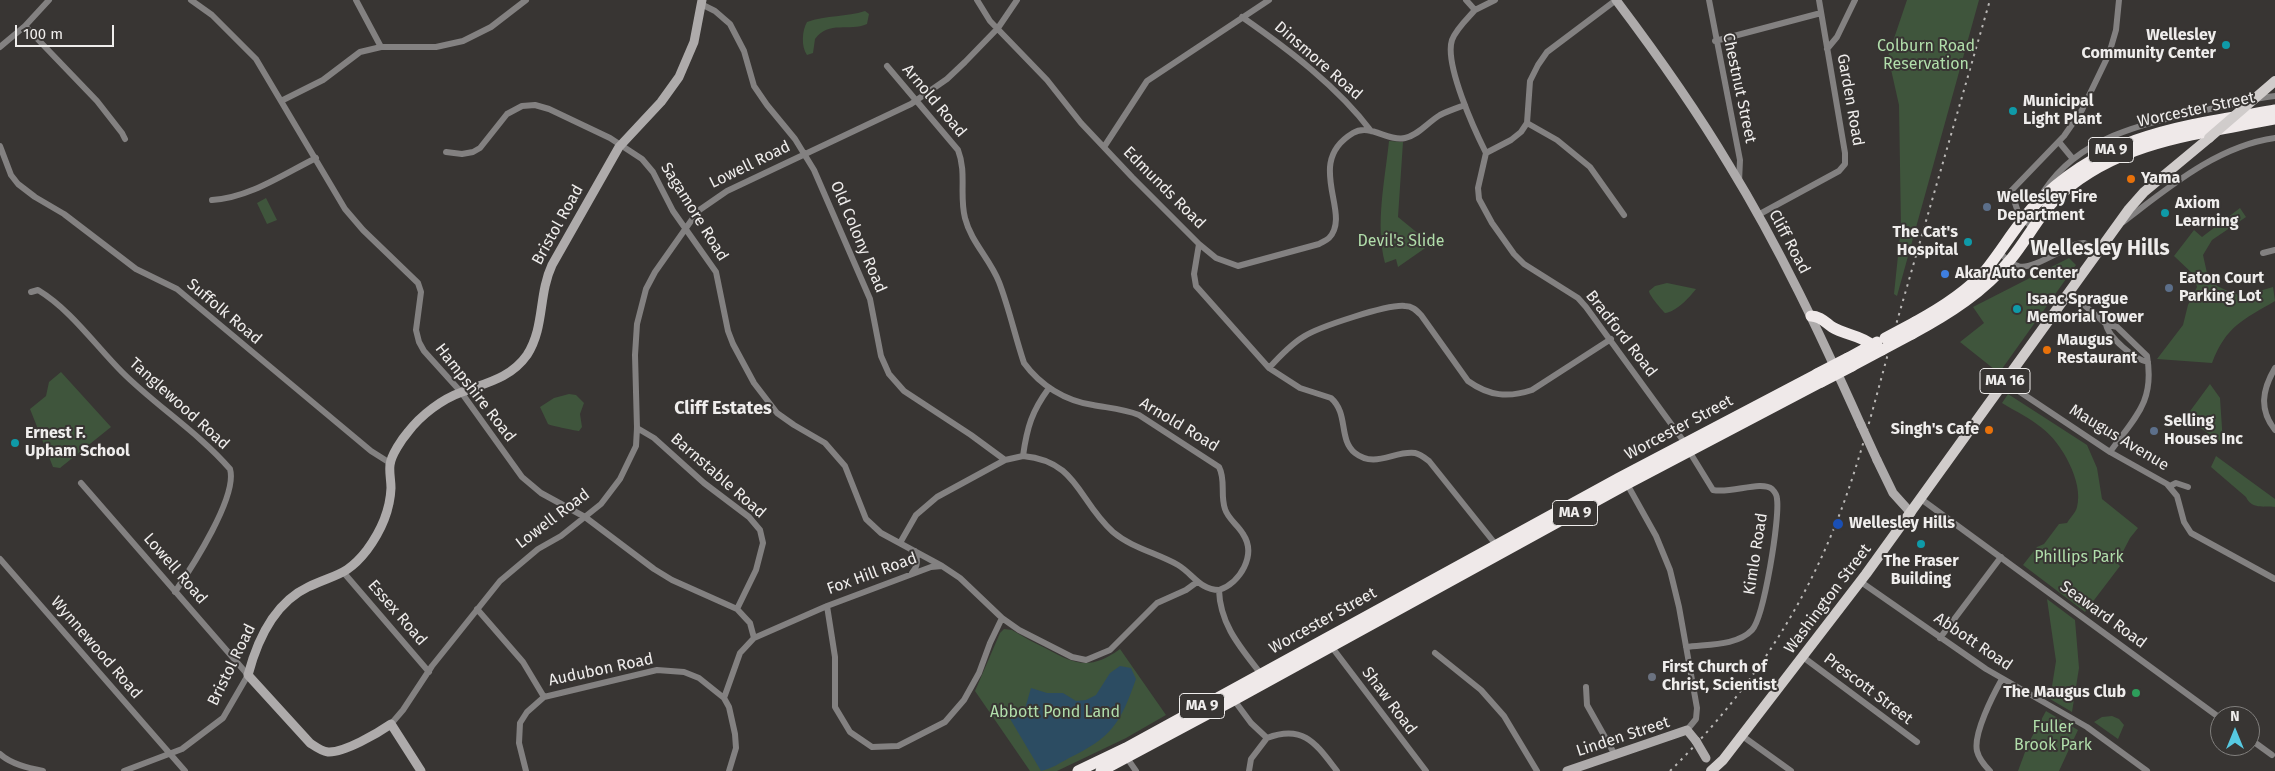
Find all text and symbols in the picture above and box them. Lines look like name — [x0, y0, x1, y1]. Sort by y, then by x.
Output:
scale bar — [18, 15, 116, 47]
street label: Dinsmore Road — [1270, 18, 1366, 104]
text: 100 m — [23, 25, 63, 43]
place label: Wellesley Community Center — [2082, 26, 2216, 64]
street label: Chestnut Street — [1718, 31, 1760, 145]
park label: Colburn Road Reservation — [1877, 37, 1975, 75]
marker: Wellesley Community Center — [2220, 39, 2232, 51]
street label: Garden Road — [1832, 52, 1868, 148]
street label: Arnold Road — [898, 61, 970, 141]
street label: Worcester Street — [2135, 88, 2257, 132]
place label: Municipal Light Plant — [2023, 92, 2102, 130]
marker: Municipal Light Plant — [2007, 105, 2019, 117]
street label: Lowell Road — [706, 137, 794, 193]
road number: MA 9 — [2088, 138, 2134, 162]
street label: Edmunds Road — [1119, 143, 1209, 233]
street label: Sagamore Road — [656, 159, 732, 265]
place label: Yama — [2141, 169, 2180, 189]
marker: Yama — [2125, 173, 2137, 185]
street label: Old Colony Road — [826, 178, 890, 296]
street label: Bristol Road — [528, 182, 588, 268]
place label: Wellesley Fire Department — [1997, 188, 2097, 226]
place label: Axiom Learning — [2175, 194, 2238, 232]
marker: Wellesley Fire Department — [1981, 201, 1993, 213]
street label: Cliff Road — [1764, 207, 1814, 277]
marker: Axiom Learning — [2159, 207, 2171, 219]
place label: The Cat's Hospital — [1892, 223, 1958, 261]
park label: Devil's Slide — [1357, 232, 1445, 252]
marker: The Cat's Hospital — [1962, 236, 1974, 248]
district label: Wellesley Hills — [2030, 236, 2170, 262]
place label: Akar Auto Center — [1955, 264, 2078, 284]
marker: Akar Auto Center — [1939, 268, 1951, 280]
place label: Eaton Court Parking Lot — [2179, 269, 2264, 307]
street label: Suffolk Road — [183, 275, 265, 349]
marker: Eaton Court Parking Lot — [2163, 282, 2175, 294]
street label: Bradford Road — [1581, 287, 1661, 381]
place label: Isaac Sprague Memorial Tower — [2027, 290, 2144, 328]
marker: Isaac Sprague Memorial Tower — [2011, 303, 2023, 315]
place label: Maugus Restaurant — [2057, 331, 2137, 369]
street label: Hampshire Road — [431, 340, 519, 446]
marker: Maugus Restaurant — [2041, 344, 2053, 356]
street label: Tanglewood Road — [125, 354, 233, 454]
road number: MA 16 — [1980, 368, 2030, 394]
street label: Worcester Street — [1622, 391, 1736, 465]
street label: Arnold Road — [1136, 394, 1222, 456]
district label: Cliff Estates — [674, 398, 772, 420]
street label: Maugus Avenue — [2066, 401, 2172, 475]
place label: Selling Houses Inc — [2164, 412, 2243, 450]
place label: Singh's Cafe — [1891, 420, 1979, 440]
place label: Ernest F. Upham School — [25, 424, 130, 462]
marker: Singh's Cafe — [1983, 424, 1995, 436]
marker: Selling Houses Inc — [2148, 425, 2160, 437]
street label: Barnstable Road — [666, 429, 770, 523]
marker: Ernest F. Upham School — [9, 437, 21, 449]
street label: Lowell Road — [512, 485, 594, 553]
road number: MA 9 — [1552, 500, 1598, 526]
street label: Kimlo Road — [1740, 512, 1772, 596]
place label: Wellesley Hills — [1849, 514, 1955, 534]
marker: Wellesley Hills — [1831, 517, 1845, 531]
street label: Lowell Road — [139, 530, 211, 608]
marker: The Fraser Building — [1915, 538, 1927, 550]
street label: Washington Street — [1781, 540, 1875, 658]
park label: Phillips Park — [2034, 548, 2124, 568]
street label: Fox Hill Road — [824, 549, 920, 599]
place label: The Fraser Building — [1883, 552, 1959, 590]
street label: Essex Road — [363, 576, 431, 650]
street label: Seaward Road — [2056, 577, 2150, 653]
street label: Worcester Street — [1266, 584, 1380, 658]
street label: Wynnewood Road — [46, 593, 146, 703]
street label: Abbott Road — [1930, 609, 2016, 675]
street label: Bristol Road — [204, 621, 260, 709]
street label: Prescott Street — [1820, 649, 1916, 729]
street label: Audubon Road — [547, 650, 655, 690]
place label: First Church of Christ, Scientist — [1662, 658, 1777, 696]
street label: Shaw Road — [1357, 664, 1421, 738]
marker: First Church of Christ, Scientist — [1646, 671, 1658, 683]
place label: The Maugus Club — [2003, 683, 2126, 703]
marker: The Maugus Club — [2130, 687, 2142, 699]
road number: MA 9 — [1180, 694, 1224, 718]
park label: Abbott Pond Land — [990, 703, 1120, 723]
north arrow — [2210, 706, 2260, 756]
text: N — [2230, 708, 2240, 725]
street label: Linden Street — [1574, 713, 1672, 761]
park label: Fuller Brook Park — [2014, 718, 2092, 756]

